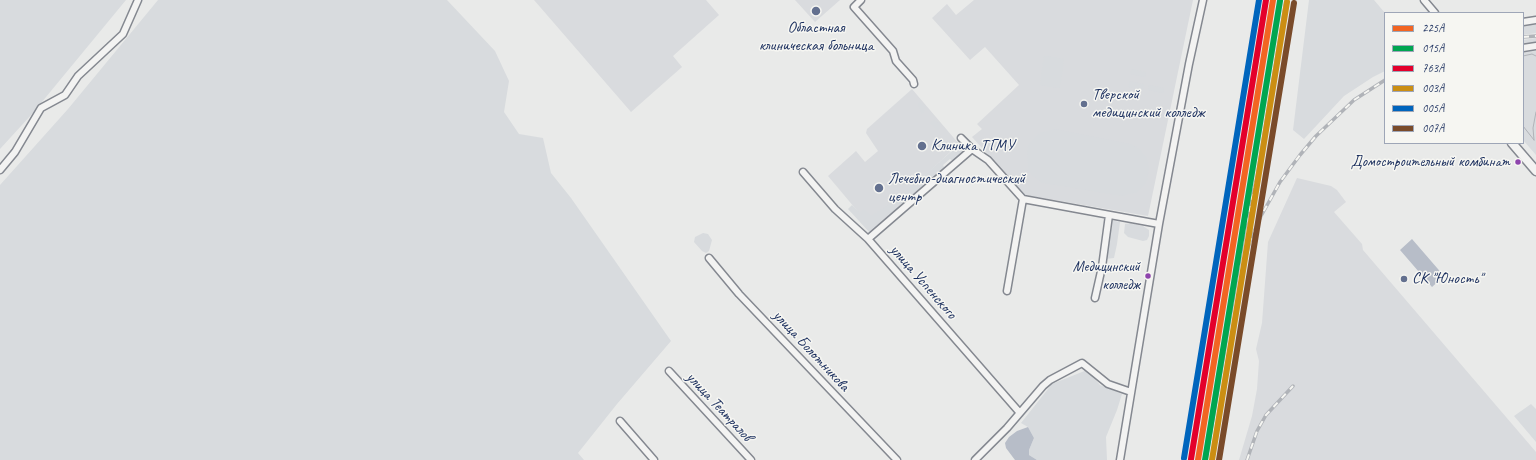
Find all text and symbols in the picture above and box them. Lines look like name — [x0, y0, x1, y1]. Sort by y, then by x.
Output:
marker: Областная клиническая больница — [810, 5, 822, 17]
legend — [1384, 12, 1524, 144]
place label: Областная клиническая больница — [759, 18, 873, 56]
text: 225А — [1422, 20, 1444, 36]
text: 015А — [1422, 40, 1444, 56]
text: 763А — [1422, 60, 1444, 76]
text: 003А — [1422, 80, 1444, 96]
place label: Тверской медицинский колледж — [1092, 85, 1205, 123]
marker: Тверской медицинский колледж — [1079, 99, 1089, 109]
text: 005А — [1422, 100, 1444, 116]
text: 007А — [1422, 120, 1444, 136]
place label: Клиника ТГМУ — [931, 136, 1014, 156]
marker: Клиника ТГМУ — [916, 140, 928, 152]
place label: Домостроительный комбинат — [1351, 153, 1510, 171]
marker: Домостроительный комбинат — [1513, 157, 1523, 167]
place label: Лечебно-диагностический центр — [888, 169, 1025, 207]
marker: Лечебно-диагностический центр — [873, 182, 885, 194]
street label: улица Успенского — [885, 241, 961, 323]
place label: Медицинский колледж — [1073, 258, 1140, 293]
place label: СК "Юность" — [1412, 269, 1483, 289]
marker: Медицинский колледж — [1143, 271, 1153, 281]
marker: СК "Юность" — [1399, 274, 1409, 284]
street label: улица Болотникова — [769, 306, 853, 396]
street label: улица Театралов — [682, 368, 756, 446]

